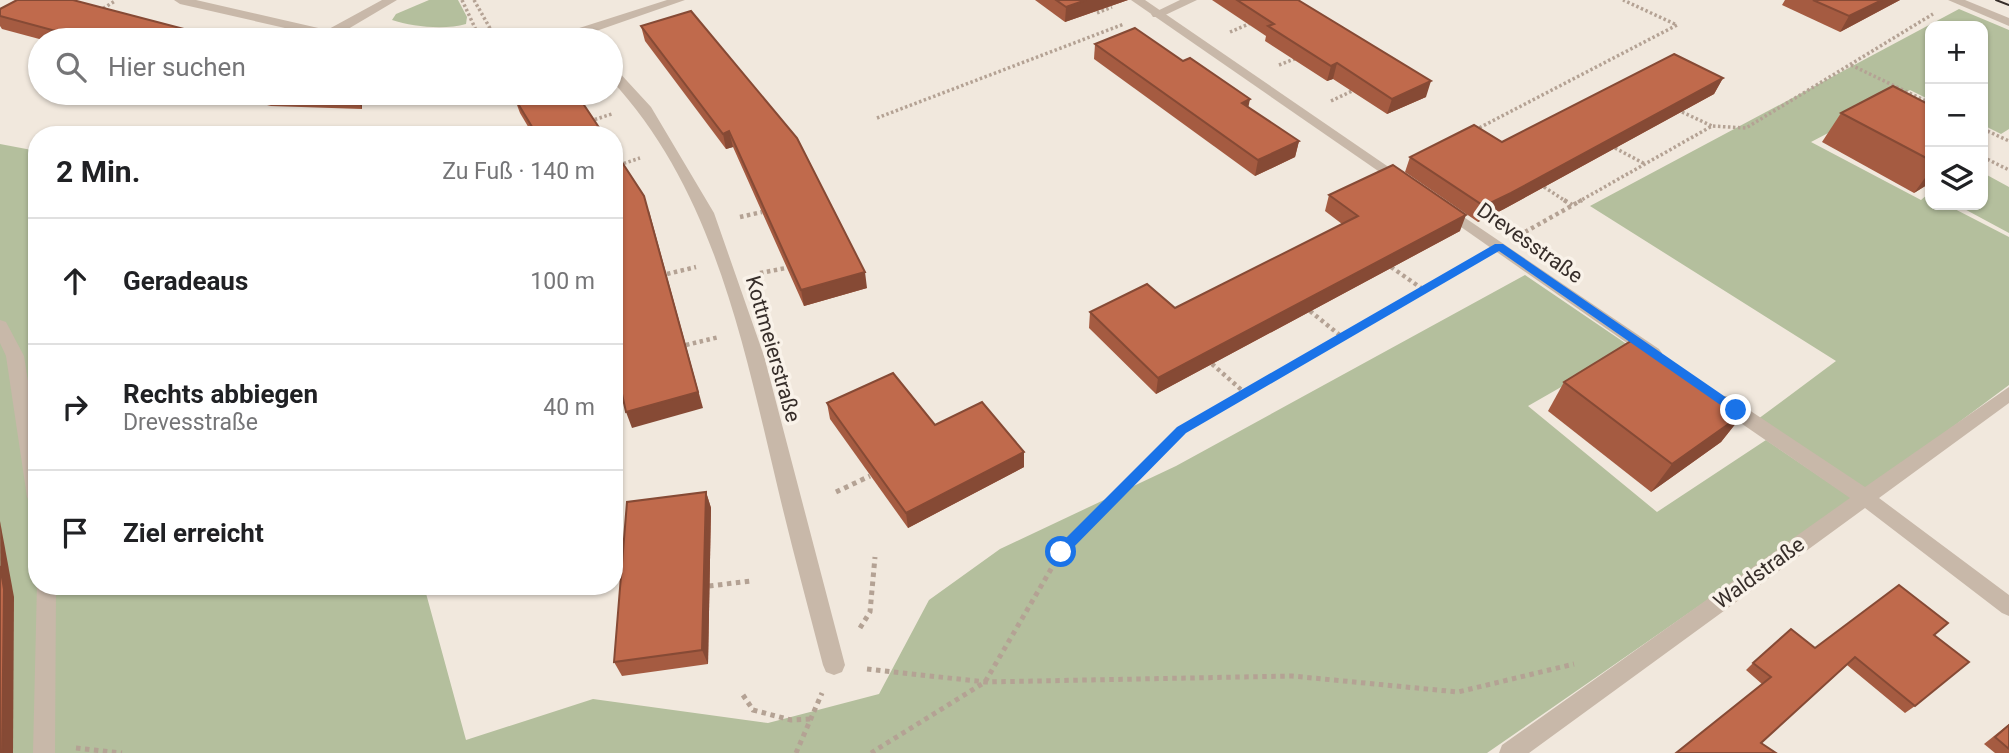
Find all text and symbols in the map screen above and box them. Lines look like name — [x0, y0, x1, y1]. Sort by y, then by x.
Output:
map controls — [1925, 21, 1988, 210]
button: + — [1925, 21, 1988, 84]
search box — [28, 28, 623, 105]
icon: search — [52, 48, 90, 86]
text: Hier suchen — [108, 52, 246, 82]
button: − — [1925, 84, 1988, 147]
button: layers — [1925, 147, 1988, 210]
text: 2 Min. — [56, 154, 140, 189]
text: Zu Fuß · 140 m — [442, 158, 595, 185]
street label: Drevesstraße — [1473, 198, 1587, 288]
icon: ahead — [56, 262, 94, 300]
text: Geradeaus — [123, 266, 248, 296]
text: 100 m — [530, 268, 595, 295]
street label: Kottmeierstraße — [741, 273, 805, 425]
text: Rechts abbiegen — [123, 379, 318, 409]
icon: right — [56, 388, 94, 426]
text: 40 m — [543, 394, 595, 421]
route end — [1720, 394, 1751, 425]
text: Drevesstraße — [123, 409, 258, 436]
icon: arrive — [56, 514, 94, 552]
text: Ziel erreicht — [123, 518, 264, 548]
street label: Waldstraße — [1709, 532, 1809, 614]
route start — [1045, 536, 1076, 567]

